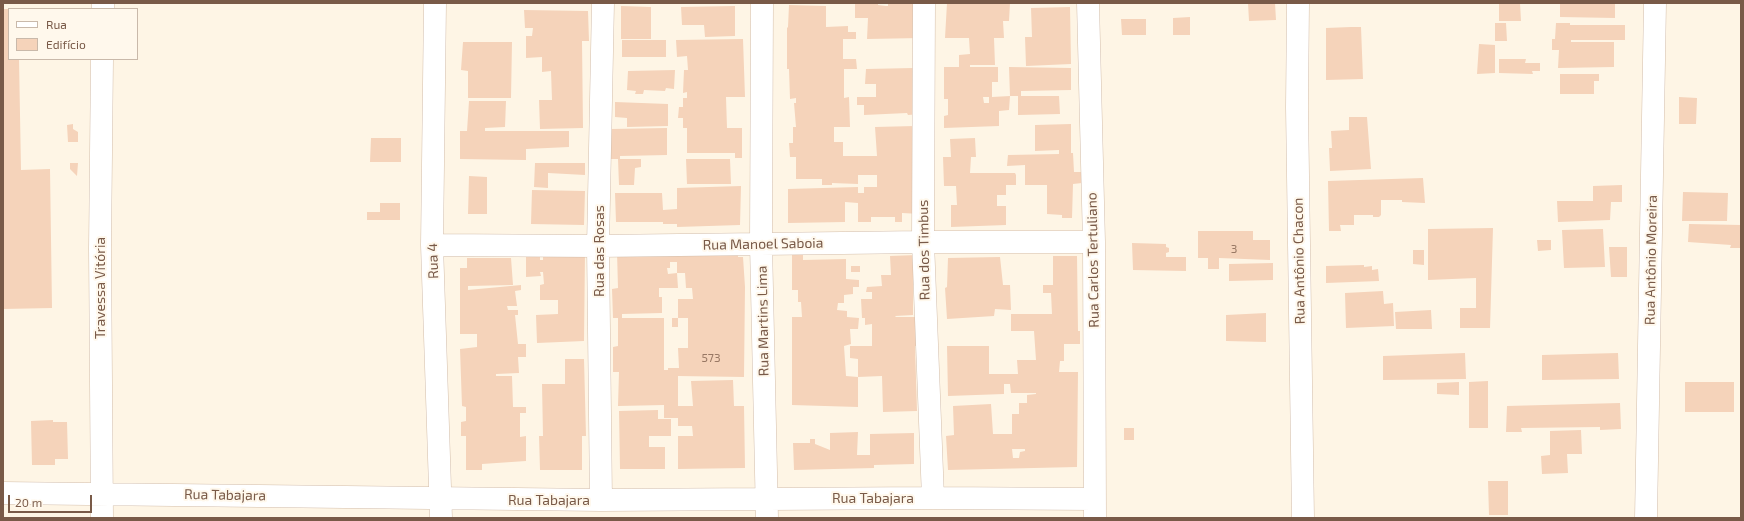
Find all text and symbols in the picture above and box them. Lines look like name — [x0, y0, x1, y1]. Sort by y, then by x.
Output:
legend — [8, 8, 138, 60]
text: Rua — [46, 17, 67, 31]
text: Edifício — [46, 37, 86, 51]
street label: Rua Carlos Tertuliano — [1083, 192, 1103, 328]
street label: Rua Antônio Moreira — [1641, 195, 1661, 325]
street label: Rua Antônio Chacon — [1289, 197, 1309, 325]
street label: Rua dos Timbus — [915, 200, 933, 300]
street label: Rua das Rosas — [591, 205, 607, 297]
street label: Rua Manoel Saboia — [702, 235, 824, 253]
street label: Travessa Vitória — [92, 237, 108, 339]
house number: 3 — [1231, 242, 1237, 256]
street label: Rua 4 — [424, 243, 442, 279]
street label: Rua Martins Lima — [754, 265, 772, 377]
house number: 573 — [701, 351, 721, 365]
street label: Rua Tabajara — [184, 486, 266, 504]
scale bar — [10, 487, 94, 513]
street label: Rua Tabajara — [832, 490, 914, 506]
street label: Rua Tabajara — [508, 492, 590, 508]
text: 20 m — [15, 495, 42, 509]

